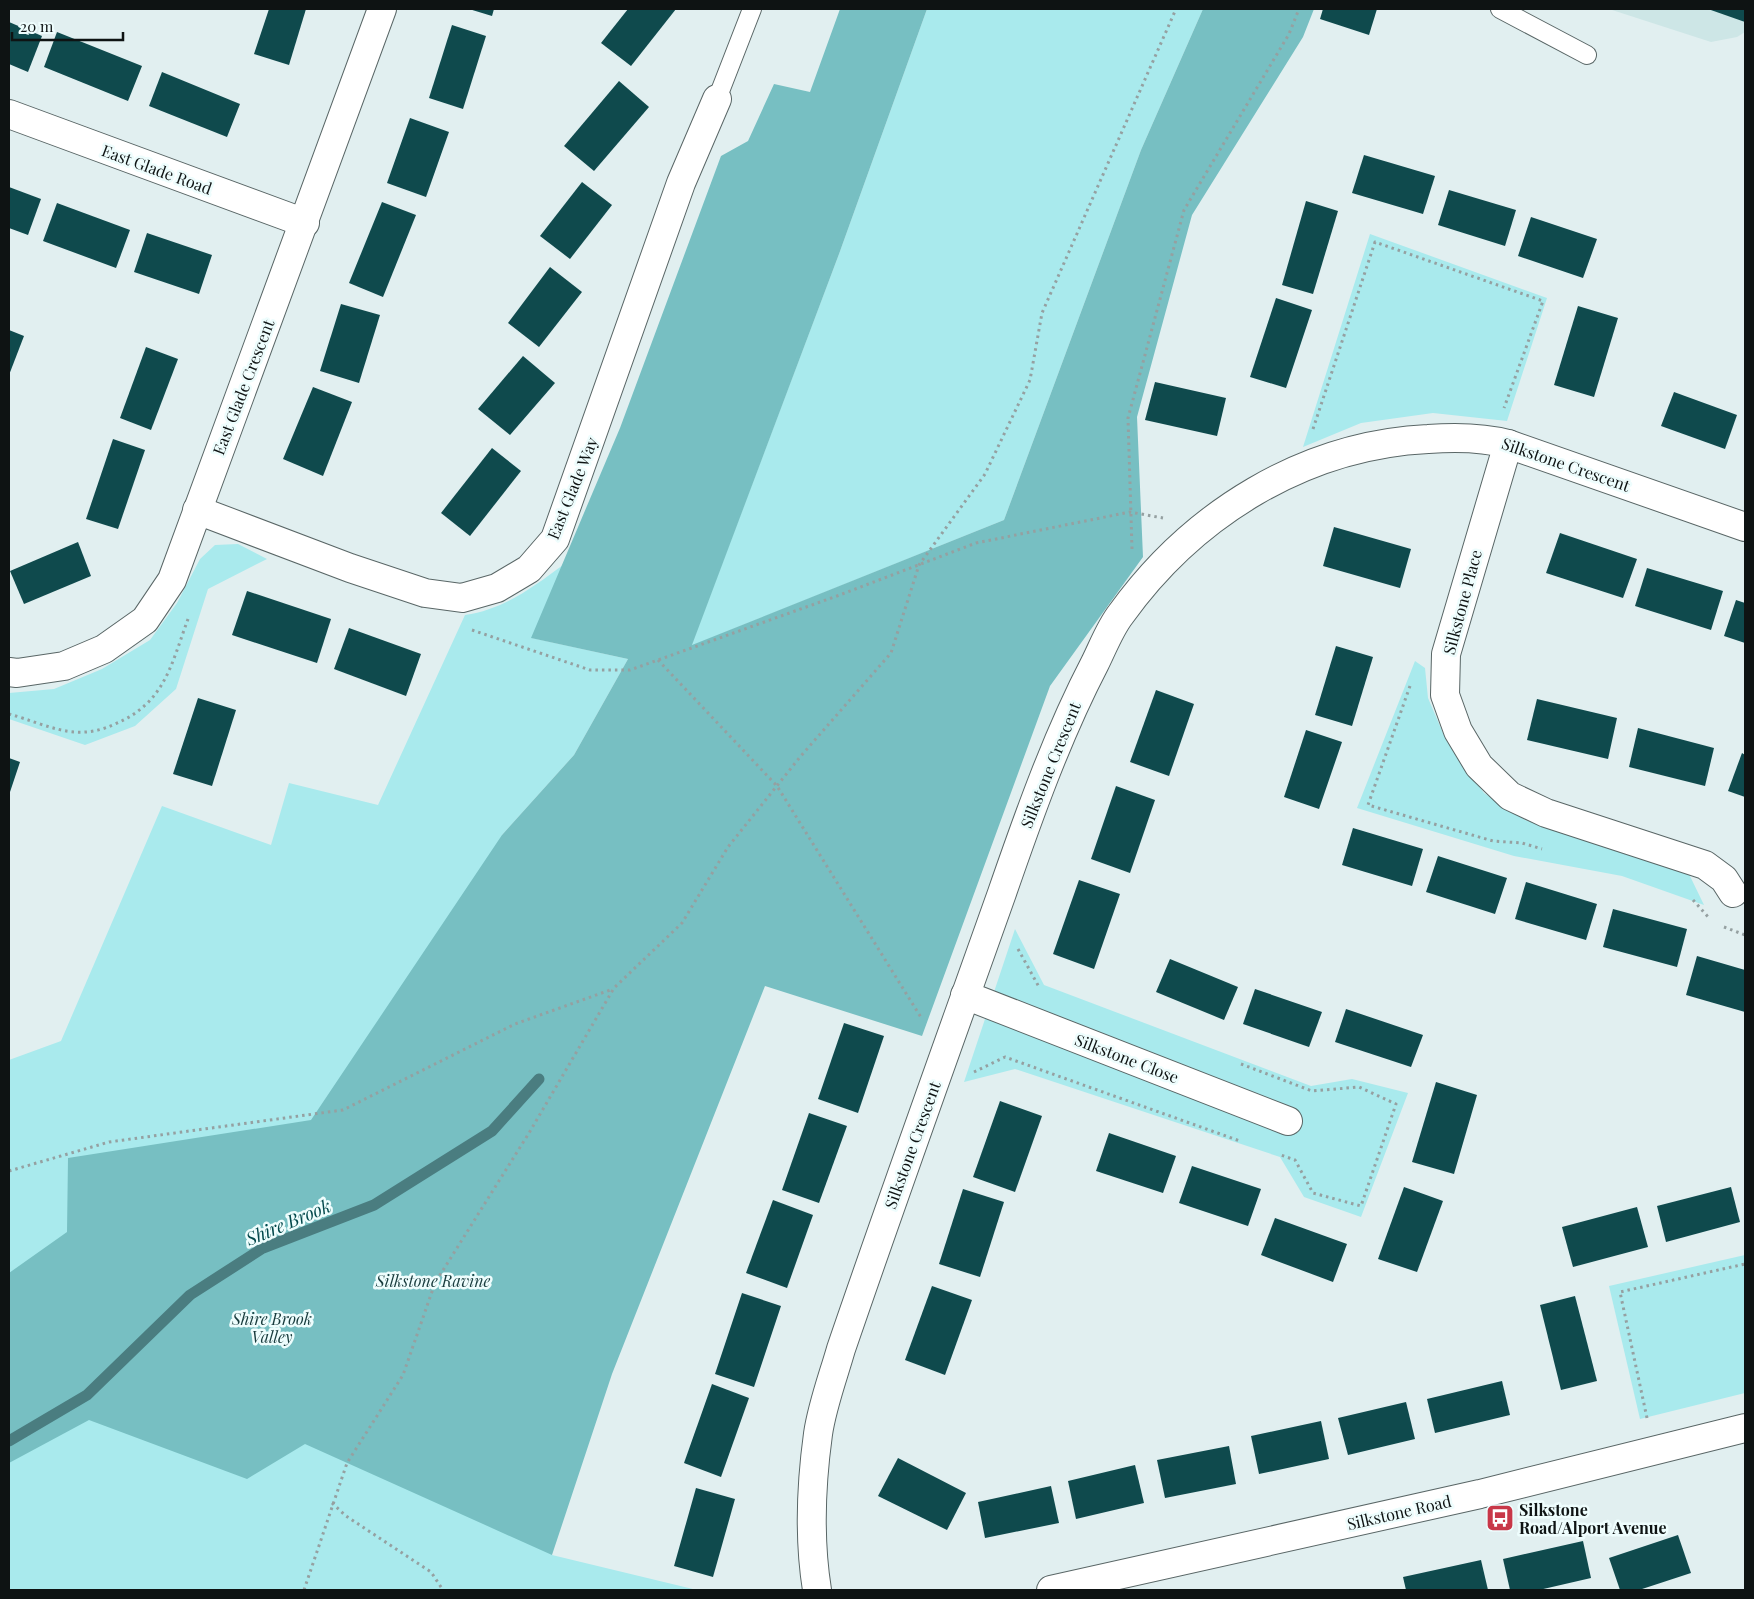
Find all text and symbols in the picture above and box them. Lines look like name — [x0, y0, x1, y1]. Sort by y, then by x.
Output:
scale bar — [12, 10, 124, 42]
text: 20 m — [20, 16, 54, 36]
street label: East Glade Road — [99, 139, 215, 199]
street label: East Glade Crescent — [207, 316, 279, 458]
street label: Silkstone Crescent — [1499, 432, 1633, 496]
street label: East Glade Way — [542, 434, 602, 542]
street label: Silkstone Place — [1438, 547, 1486, 657]
street label: Silkstone Crescent — [1015, 699, 1085, 831]
street label: Silkstone Close — [1072, 1029, 1182, 1087]
street label: Silkstone Crescent — [879, 1078, 945, 1212]
water label: Shire Brook — [241, 1193, 334, 1251]
park label: Silkstone Ravine — [375, 1270, 490, 1291]
park label: Shire Brook Valley — [231, 1308, 312, 1347]
street label: Silkstone Road — [1345, 1490, 1453, 1534]
place label: Silkstone Road/Alport Avenue — [1519, 1499, 1667, 1538]
bus stop icon: Silkstone Road/Alport Avenue — [1485, 1503, 1515, 1533]

